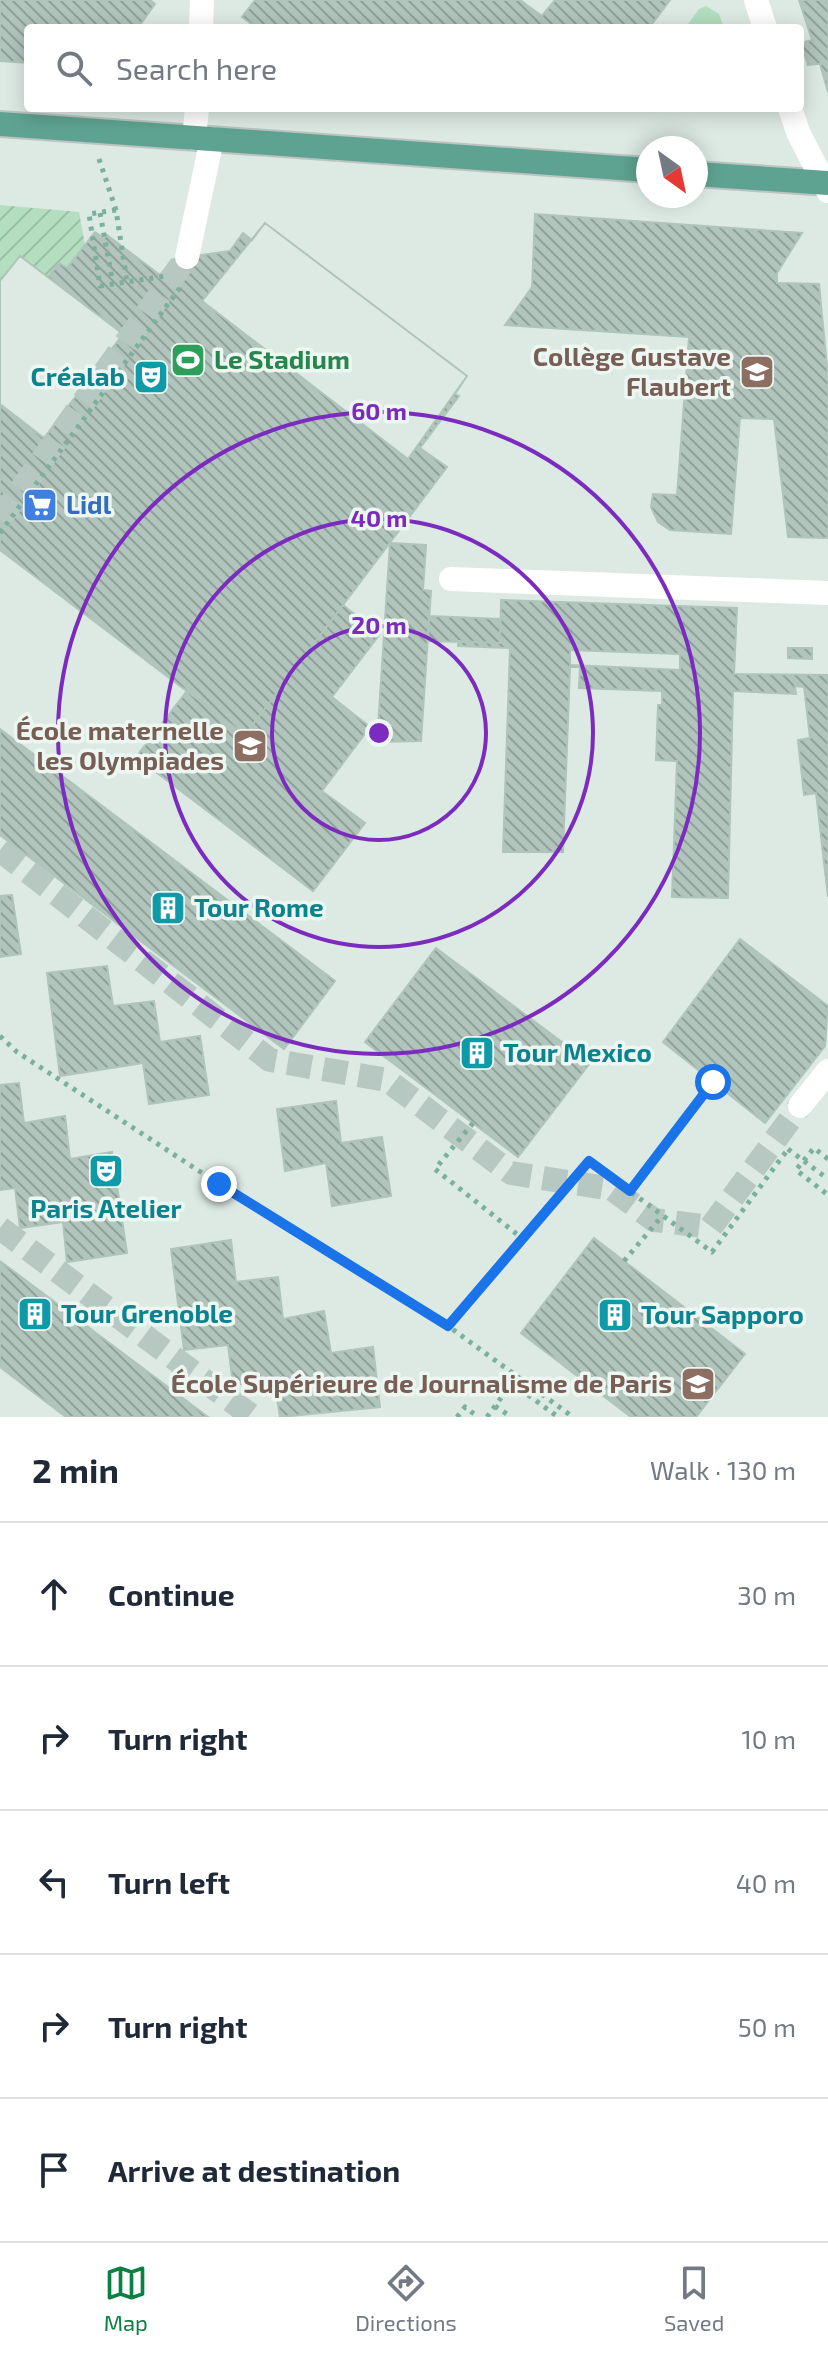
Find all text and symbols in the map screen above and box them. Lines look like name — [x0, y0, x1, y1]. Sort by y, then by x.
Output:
search box — [24, 24, 804, 112]
icon: search — [52, 46, 96, 90]
text: Search here — [116, 50, 277, 86]
north arrow — [636, 136, 708, 208]
place label: Collège Gustave Flaubert — [533, 340, 731, 401]
sports icon: Le Stadium — [169, 341, 207, 379]
place label: Le Stadium — [214, 343, 350, 374]
school or university icon: Collège Gustave Flaubert — [738, 353, 776, 391]
theatre icon: Créalab — [132, 358, 170, 396]
place label: Créalab — [31, 360, 125, 391]
text: 60 m — [351, 396, 407, 425]
supermarket icon: Lidl — [21, 486, 59, 524]
place label: Lidl — [66, 488, 112, 519]
text: 40 m — [351, 503, 407, 532]
text: 20 m — [351, 610, 407, 639]
place label: École maternelle les Olympiades — [16, 714, 224, 776]
centre of rings — [365, 719, 393, 747]
school or university icon: École maternelle les Olympiades — [231, 727, 269, 765]
building icon: Tour Rome — [149, 889, 187, 927]
place label: Tour Rome — [194, 891, 324, 922]
building icon: Tour Mexico — [458, 1034, 496, 1072]
place label: Tour Mexico — [503, 1036, 652, 1067]
route start — [695, 1064, 731, 1100]
theatre icon: Paris Atelier — [87, 1152, 125, 1190]
route end — [201, 1166, 237, 1202]
place label: Paris Atelier — [30, 1192, 182, 1223]
building icon: Tour Grenoble — [16, 1295, 54, 1333]
building icon: Tour Sapporo — [596, 1296, 634, 1334]
place label: Tour Grenoble — [61, 1297, 233, 1328]
place label: Tour Sapporo — [641, 1298, 804, 1329]
school or university icon: École Supérieure de Journalisme de Paris — [679, 1365, 717, 1403]
place label: École Supérieure de Journalisme de Paris — [171, 1367, 672, 1398]
text: 2 min — [32, 1449, 119, 1490]
text: Walk · 130 m — [650, 1454, 796, 1485]
icon: ahead — [32, 1572, 76, 1616]
text: Continue — [108, 1576, 235, 1612]
text: 30 m — [737, 1579, 796, 1610]
icon: right — [32, 1716, 76, 1760]
text: Turn right — [108, 1720, 248, 1756]
text: 10 m — [741, 1723, 796, 1754]
icon: left — [32, 1860, 76, 1904]
text: Turn left — [108, 1864, 230, 1900]
text: 40 m — [736, 1867, 796, 1898]
icon: right — [32, 2004, 76, 2048]
text: Turn right — [108, 2008, 248, 2044]
text: 50 m — [738, 2011, 796, 2042]
icon: arrive — [32, 2148, 76, 2192]
text: Arrive at destination — [108, 2152, 400, 2188]
tab: Map — [104, 2261, 148, 2335]
tab: Directions — [355, 2261, 457, 2335]
tab: Saved — [664, 2261, 724, 2335]

